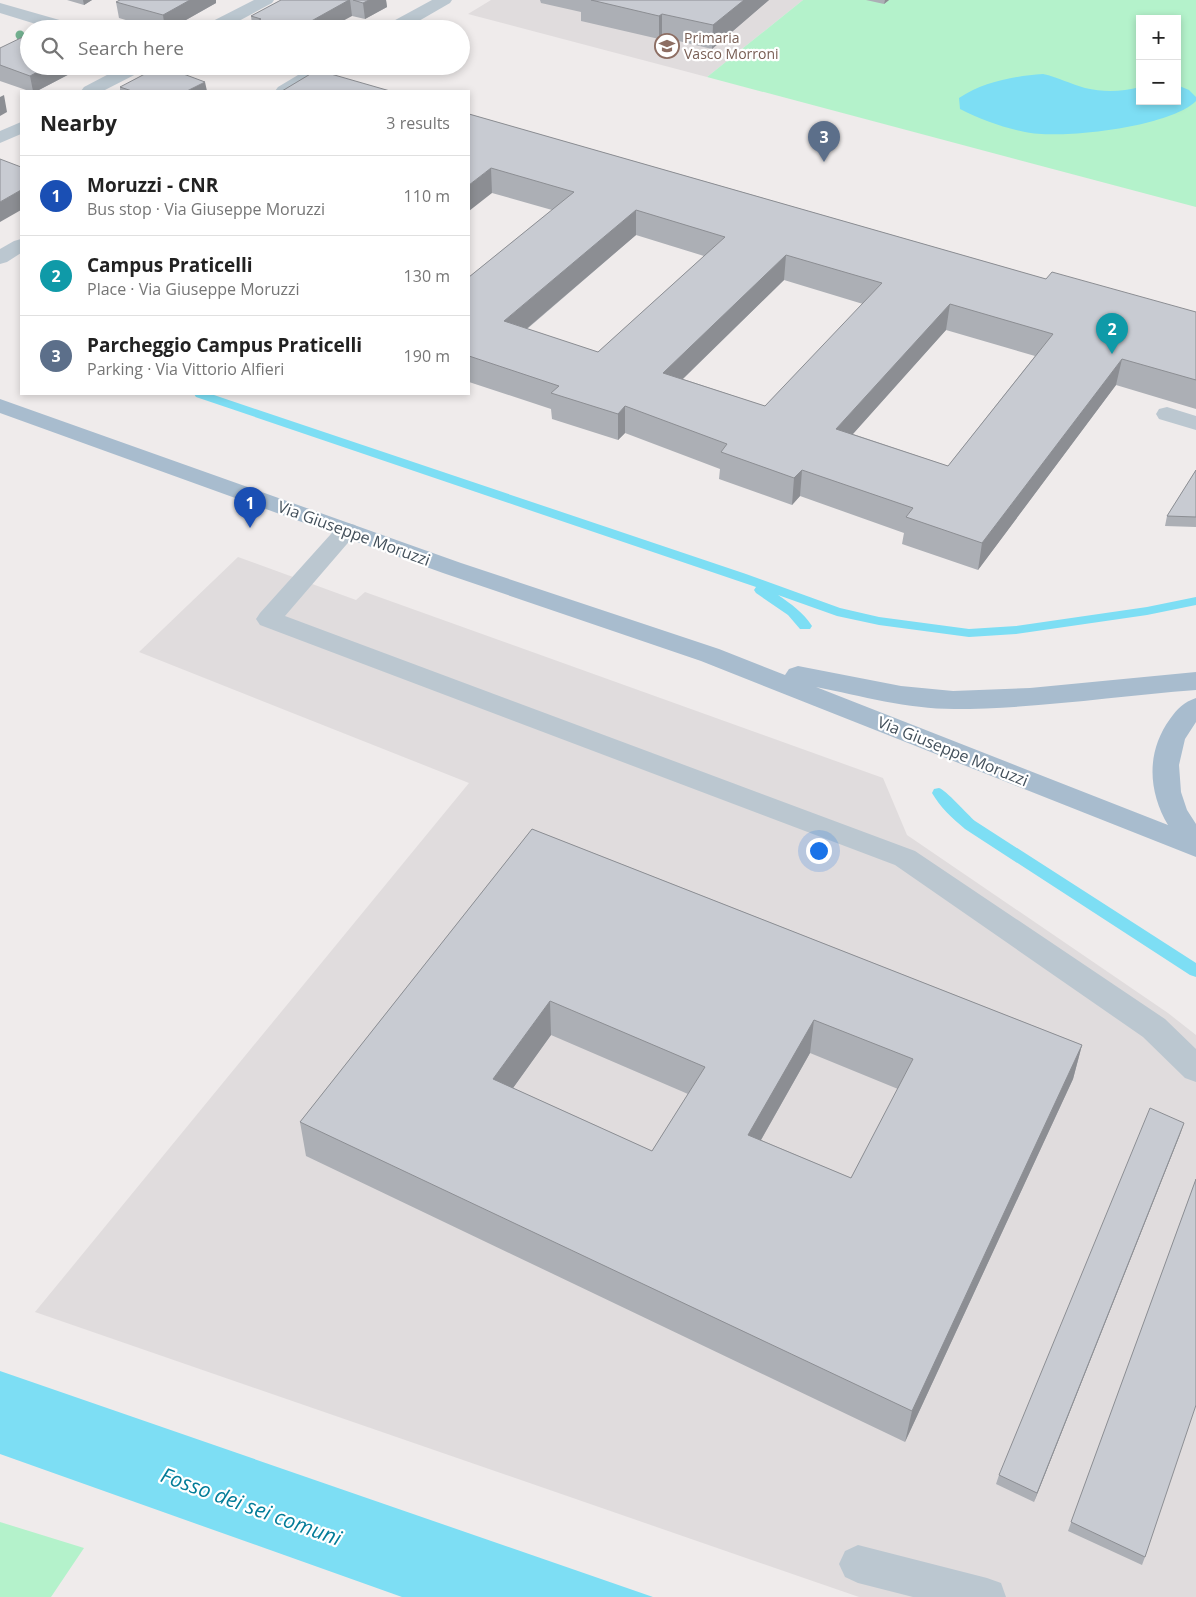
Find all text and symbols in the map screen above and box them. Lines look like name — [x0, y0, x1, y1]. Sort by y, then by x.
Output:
map controls — [1136, 15, 1181, 105]
button: + — [1136, 15, 1181, 60]
search box — [20, 20, 470, 75]
place label: Primaria Vasco Morroni — [684, 28, 779, 63]
school or university icon: Primaria Vasco Morroni — [654, 33, 680, 59]
icon: search — [38, 34, 66, 62]
text: Search here — [78, 35, 184, 61]
button: − — [1136, 60, 1181, 105]
text: Nearby — [40, 109, 117, 137]
text: 3 results — [386, 112, 450, 134]
pin: 3 — [808, 121, 840, 162]
text: Moruzzi - CNR — [87, 172, 218, 198]
text: 1 — [51, 185, 61, 207]
text: 110 m — [404, 185, 450, 207]
text: Bus stop · Via Giuseppe Moruzzi — [87, 198, 325, 220]
text: Campus Praticelli — [87, 252, 253, 278]
text: 2 — [51, 265, 61, 287]
text: 130 m — [404, 265, 450, 287]
text: Place · Via Giuseppe Moruzzi — [87, 278, 300, 300]
pin: 2 — [1096, 313, 1128, 354]
text: Parcheggio Campus Praticelli — [87, 332, 362, 358]
text: 3 — [51, 345, 61, 367]
text: 190 m — [404, 345, 450, 367]
text: Parking · Via Vittorio Alfieri — [87, 358, 284, 380]
pin: 1 — [234, 487, 266, 528]
street label: Via Giuseppe Moruzzi — [275, 495, 433, 571]
street label: Via Giuseppe Moruzzi — [874, 711, 1032, 791]
your location — [806, 838, 832, 864]
water label: Fosso dei sei comuni — [157, 1460, 346, 1552]

